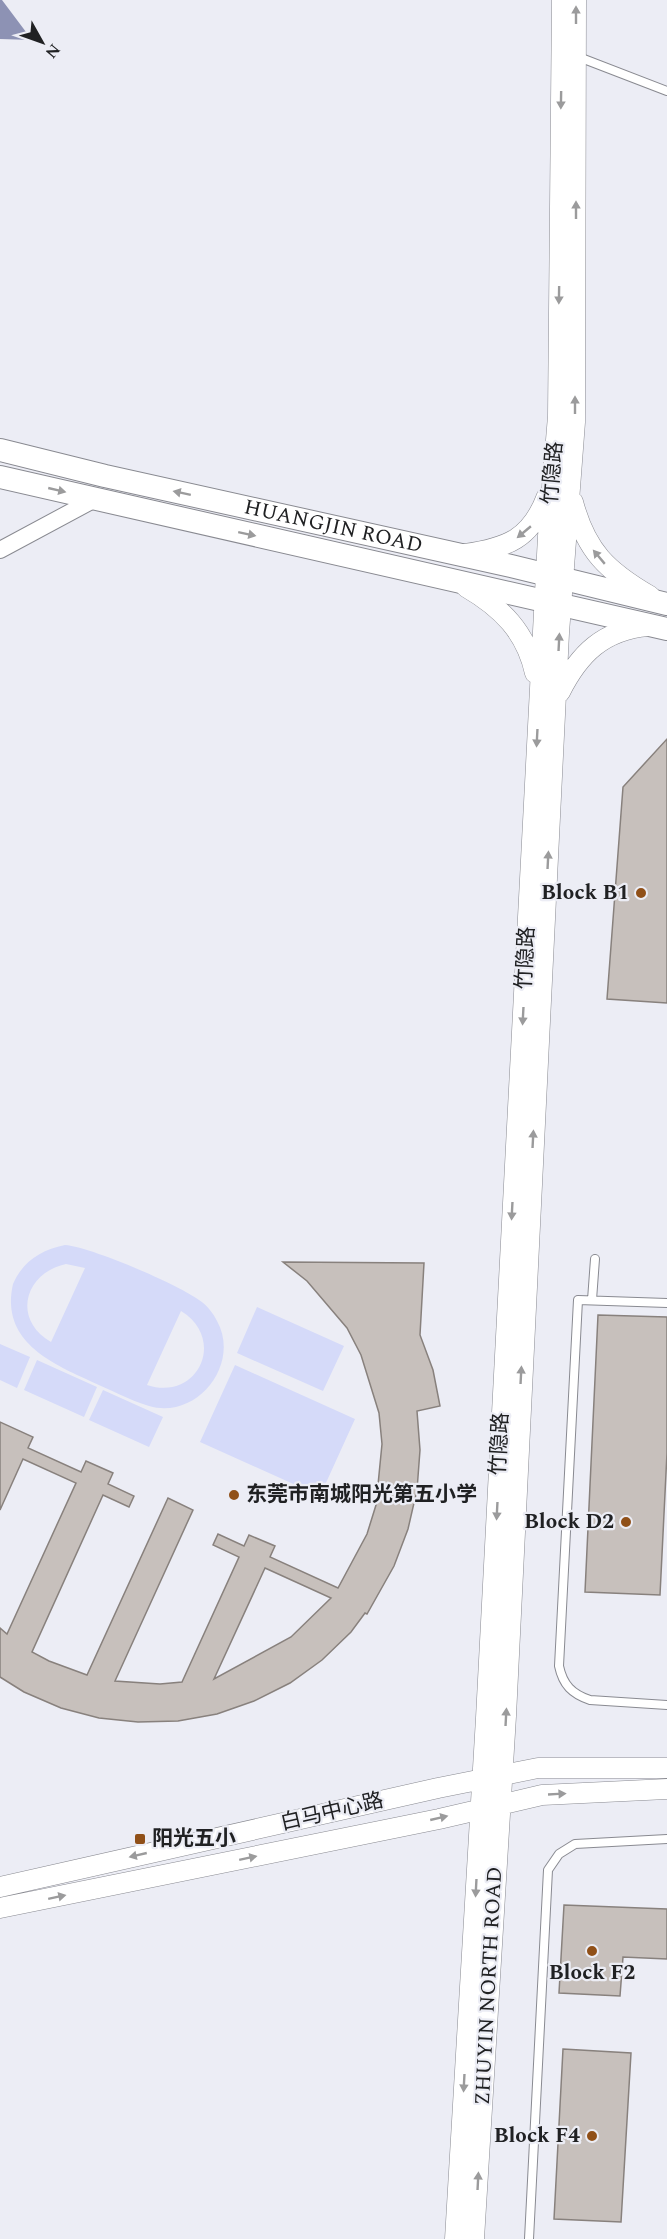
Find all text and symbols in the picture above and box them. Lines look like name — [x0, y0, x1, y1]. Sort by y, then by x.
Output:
one-way arrow — [571, 6, 581, 25]
north arrow — [12, 12, 72, 72]
text: N — [39, 38, 66, 64]
one-way arrow — [556, 91, 565, 110]
one-way arrow — [571, 201, 581, 220]
one-way arrow — [554, 286, 564, 305]
one-way arrow — [570, 396, 580, 415]
street label: 竹隐路 — [534, 440, 572, 506]
one-way arrow — [48, 486, 67, 495]
one-way arrow — [172, 488, 191, 497]
street label: HUANGJIN ROAD — [241, 491, 426, 562]
one-way arrow — [516, 526, 532, 539]
one-way arrow — [238, 530, 257, 539]
one-way arrow — [593, 550, 606, 565]
one-way arrow — [554, 632, 563, 651]
one-way arrow — [533, 728, 542, 747]
one-way arrow — [543, 850, 553, 869]
place label: Block B1 — [541, 877, 629, 909]
marker: Block B1 — [634, 886, 648, 900]
street label: 竹隐路 — [508, 926, 544, 990]
one-way arrow — [519, 1007, 528, 1026]
one-way arrow — [529, 1129, 538, 1148]
one-way arrow — [507, 1201, 517, 1220]
one-way arrow — [517, 1366, 526, 1385]
street label: 竹隐路 — [482, 1412, 518, 1476]
place label: 东莞市南城阳光第五小学 — [246, 1479, 477, 1511]
marker: 东莞市南城阳光第五小学 — [227, 1488, 241, 1502]
one-way arrow — [492, 1501, 501, 1520]
place label: Block D2 — [524, 1506, 614, 1538]
marker: Block D2 — [619, 1515, 633, 1529]
one-way arrow — [501, 1707, 510, 1726]
street label: 白马中心路 — [277, 1785, 387, 1839]
one-way arrow — [548, 1789, 567, 1798]
one-way arrow — [430, 1813, 449, 1823]
place label: 阳光五小 — [152, 1823, 236, 1855]
marker: 阳光五小 — [133, 1832, 147, 1846]
one-way arrow — [129, 1851, 148, 1861]
one-way arrow — [239, 1852, 258, 1862]
street label: ZHUYIN NORTH ROAD — [467, 1866, 511, 2106]
one-way arrow — [471, 1878, 480, 1897]
one-way arrow — [48, 1891, 67, 1901]
marker: Block F2 — [585, 1944, 599, 1958]
place label: Block F2 — [549, 1957, 635, 1989]
one-way arrow — [460, 2073, 469, 2092]
place label: Block F4 — [494, 2120, 580, 2152]
marker: Block F4 — [585, 2129, 599, 2143]
one-way arrow — [473, 2171, 482, 2190]

